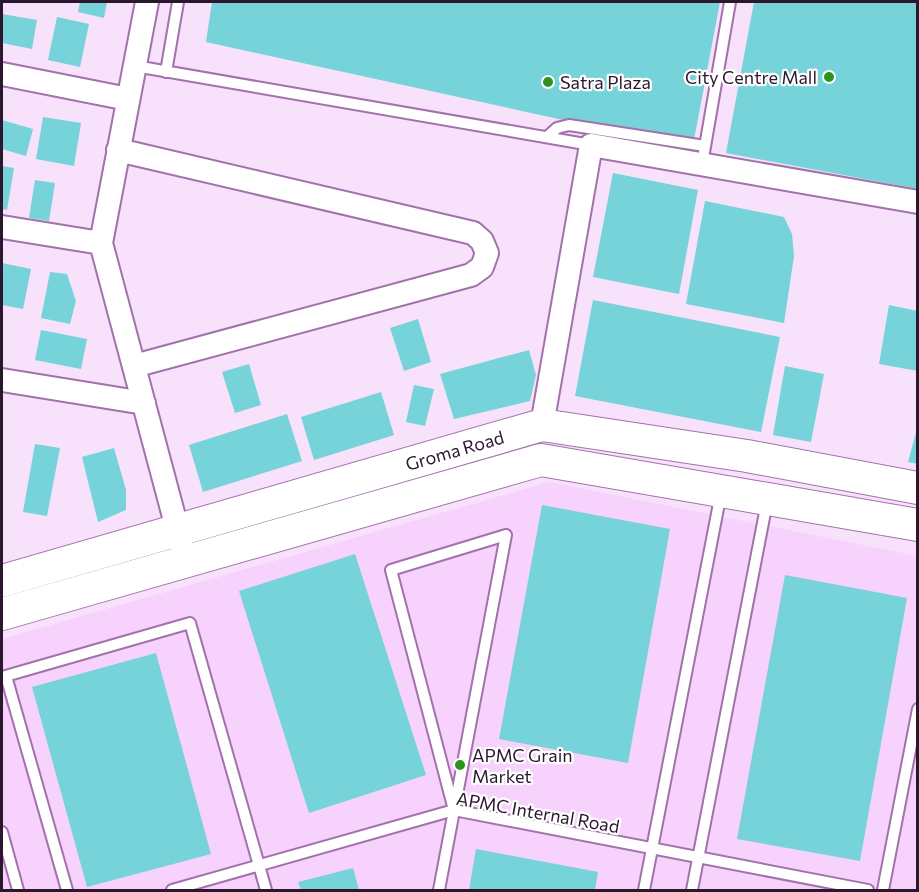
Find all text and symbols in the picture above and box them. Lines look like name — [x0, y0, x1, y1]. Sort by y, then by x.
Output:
place label: City Centre Mall — [685, 66, 817, 88]
marker: City Centre Mall — [822, 70, 836, 84]
place label: Satra Plaza — [560, 71, 651, 93]
marker: Satra Plaza — [541, 75, 555, 89]
street label: Groma Road — [403, 426, 506, 475]
place label: APMC Grain Market — [472, 744, 573, 787]
marker: APMC Grain Market — [453, 758, 467, 772]
street label: APMC Internal Road — [455, 787, 621, 837]

